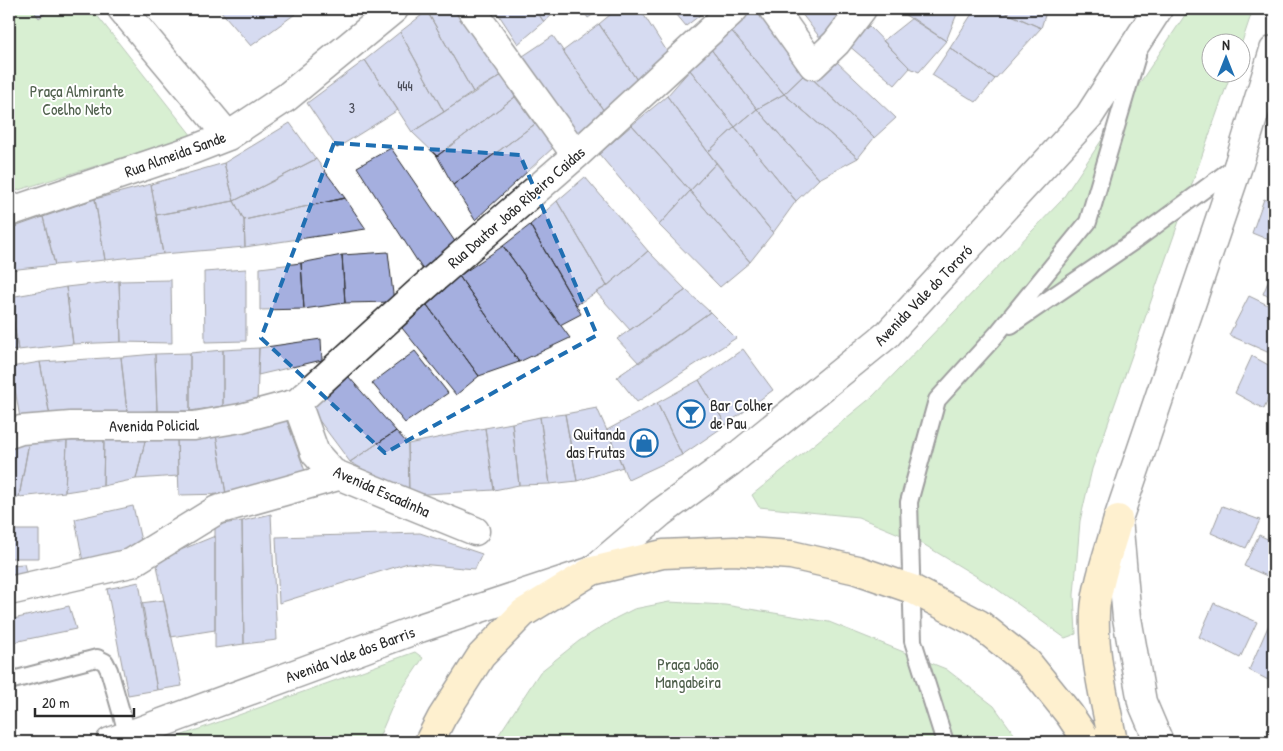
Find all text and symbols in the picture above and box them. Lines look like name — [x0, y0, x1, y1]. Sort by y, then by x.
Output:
north arrow — [1200, 32, 1250, 82]
text: N — [1222, 35, 1230, 54]
house number: 444 — [397, 76, 413, 95]
park label: Praça Almirante Coelho Neto — [30, 80, 125, 120]
house number: 3 — [349, 98, 355, 117]
street label: Rua Almeida Sande — [121, 125, 229, 182]
street label: Rua Doutor João Ribeiro Caidas — [443, 141, 589, 273]
street label: Avenida Vale do Tororó — [869, 239, 977, 350]
place label: Bar Colher de Pau — [710, 394, 773, 434]
bar icon: Bar Colher de Pau — [676, 399, 706, 429]
street label: Avenida Policial — [109, 413, 200, 437]
place label: Quitanda das Frutas — [566, 423, 625, 463]
shop icon: Quitanda das Frutas — [629, 428, 659, 458]
street label: Avenida Escadinha — [330, 460, 434, 522]
street label: Avenida Vale dos Barris — [282, 620, 418, 688]
park label: Praça João Mangabeira — [655, 653, 721, 693]
scale bar — [35, 686, 134, 718]
text: 20 m — [42, 692, 69, 713]

